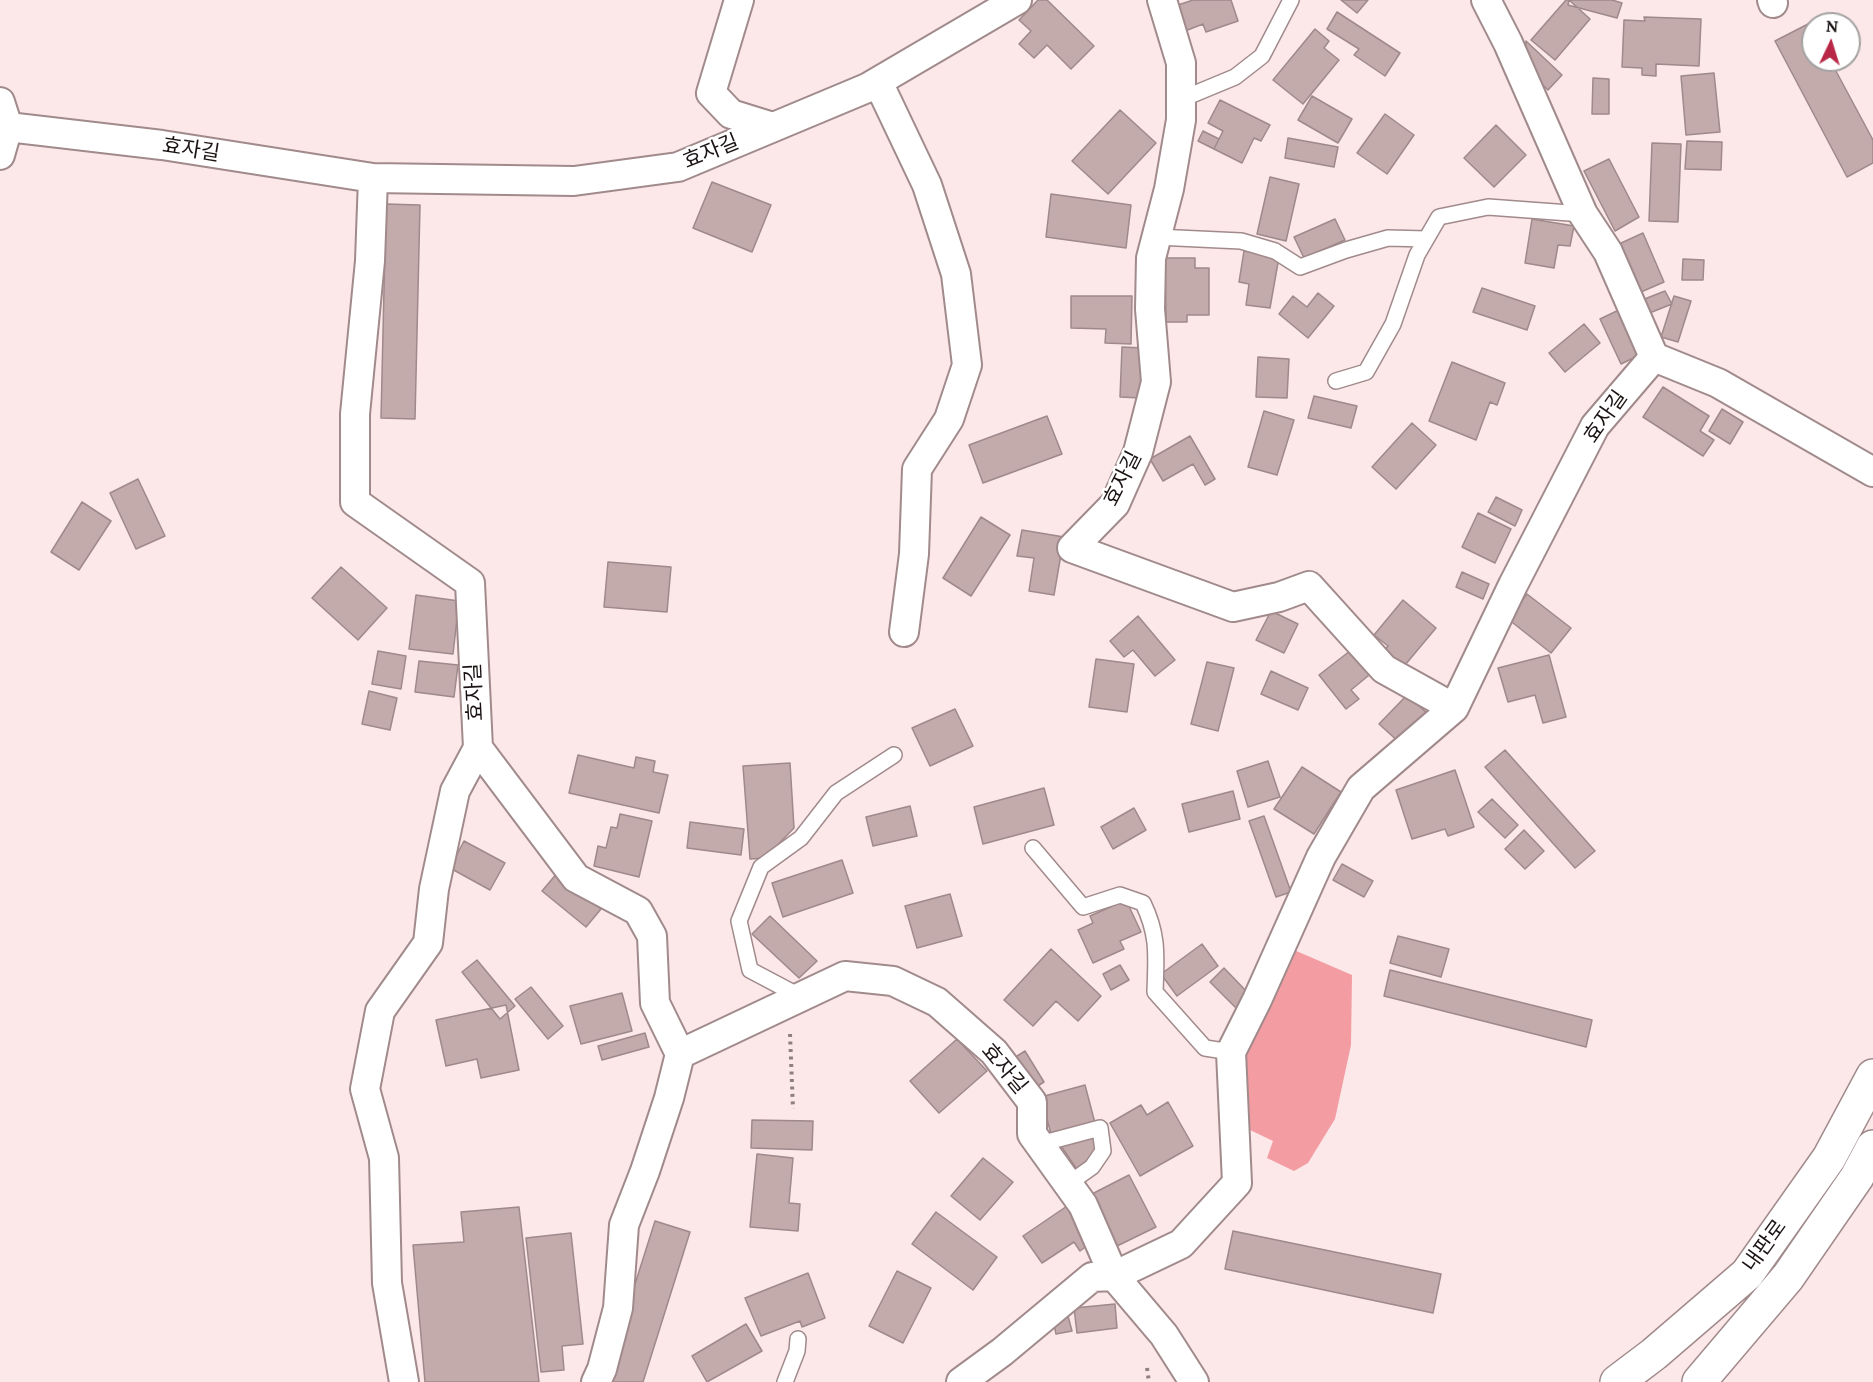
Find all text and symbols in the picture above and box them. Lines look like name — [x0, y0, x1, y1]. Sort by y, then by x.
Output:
north arrow — [1801, 12, 1861, 72]
text: N — [1825, 16, 1839, 36]
street label: 효자길 — [679, 129, 743, 175]
street label: 효자길 — [160, 133, 222, 167]
street label: 효자길 — [1579, 386, 1633, 448]
street label: 효자길 — [1099, 447, 1147, 511]
street label: 효자길 — [461, 662, 489, 722]
street label: 효자길 — [976, 1039, 1032, 1099]
street label: 내판로 — [1738, 1215, 1792, 1277]

